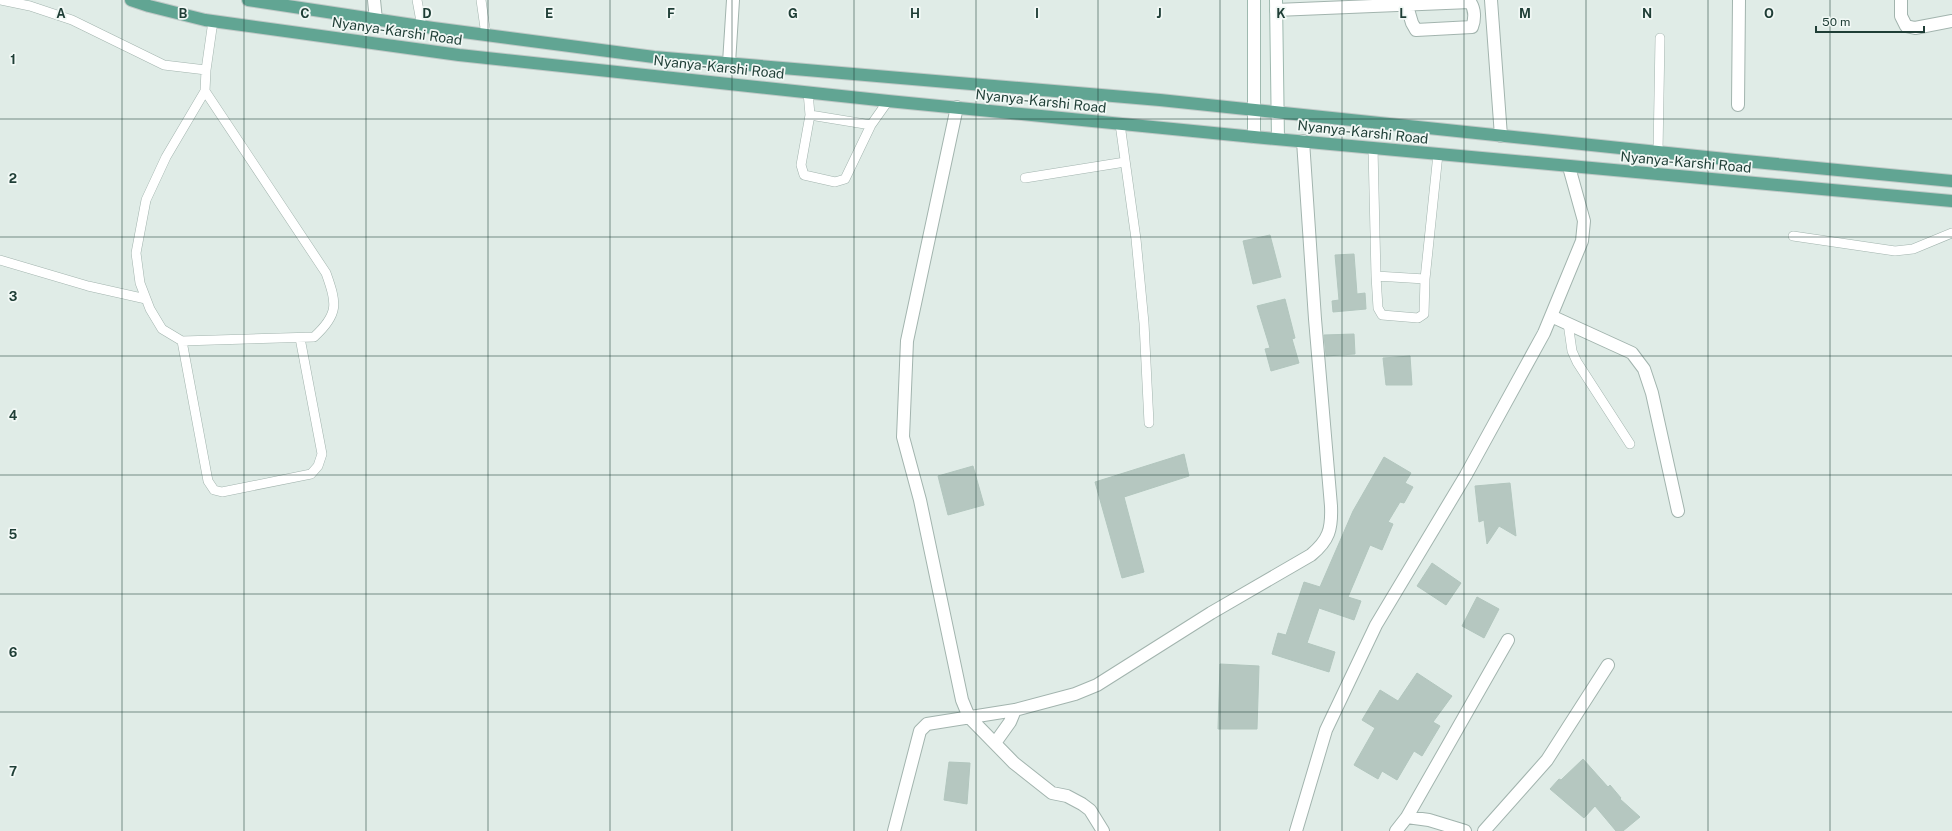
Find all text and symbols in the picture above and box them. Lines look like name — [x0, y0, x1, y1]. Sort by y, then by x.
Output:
text: A — [56, 6, 66, 21]
text: B — [179, 6, 188, 21]
text: C — [300, 6, 310, 21]
text: D — [422, 6, 432, 21]
text: E — [545, 6, 553, 21]
text: F — [667, 6, 675, 21]
text: G — [788, 6, 798, 21]
text: H — [910, 6, 920, 21]
text: I — [1035, 6, 1039, 21]
text: J — [1156, 6, 1162, 21]
text: K — [1276, 6, 1286, 21]
text: L — [1399, 6, 1407, 21]
text: M — [1519, 6, 1531, 21]
text: N — [1642, 6, 1652, 21]
text: O — [1764, 6, 1774, 21]
scale bar — [1816, 8, 1924, 34]
street label: Nyanya-Karshi Road — [331, 14, 463, 48]
text: 50 m — [1822, 15, 1850, 29]
text: 1 — [10, 52, 16, 67]
street label: Nyanya-Karshi Road — [653, 52, 785, 82]
street label: Nyanya-Karshi Road — [975, 86, 1107, 116]
street label: Nyanya-Karshi Road — [1297, 117, 1429, 147]
street label: Nyanya-Karshi Road — [1620, 148, 1752, 176]
text: 2 — [9, 171, 17, 186]
text: 3 — [9, 289, 18, 304]
text: 4 — [9, 408, 18, 423]
text: 5 — [9, 527, 18, 542]
text: 6 — [9, 645, 18, 660]
text: 7 — [9, 764, 17, 779]

